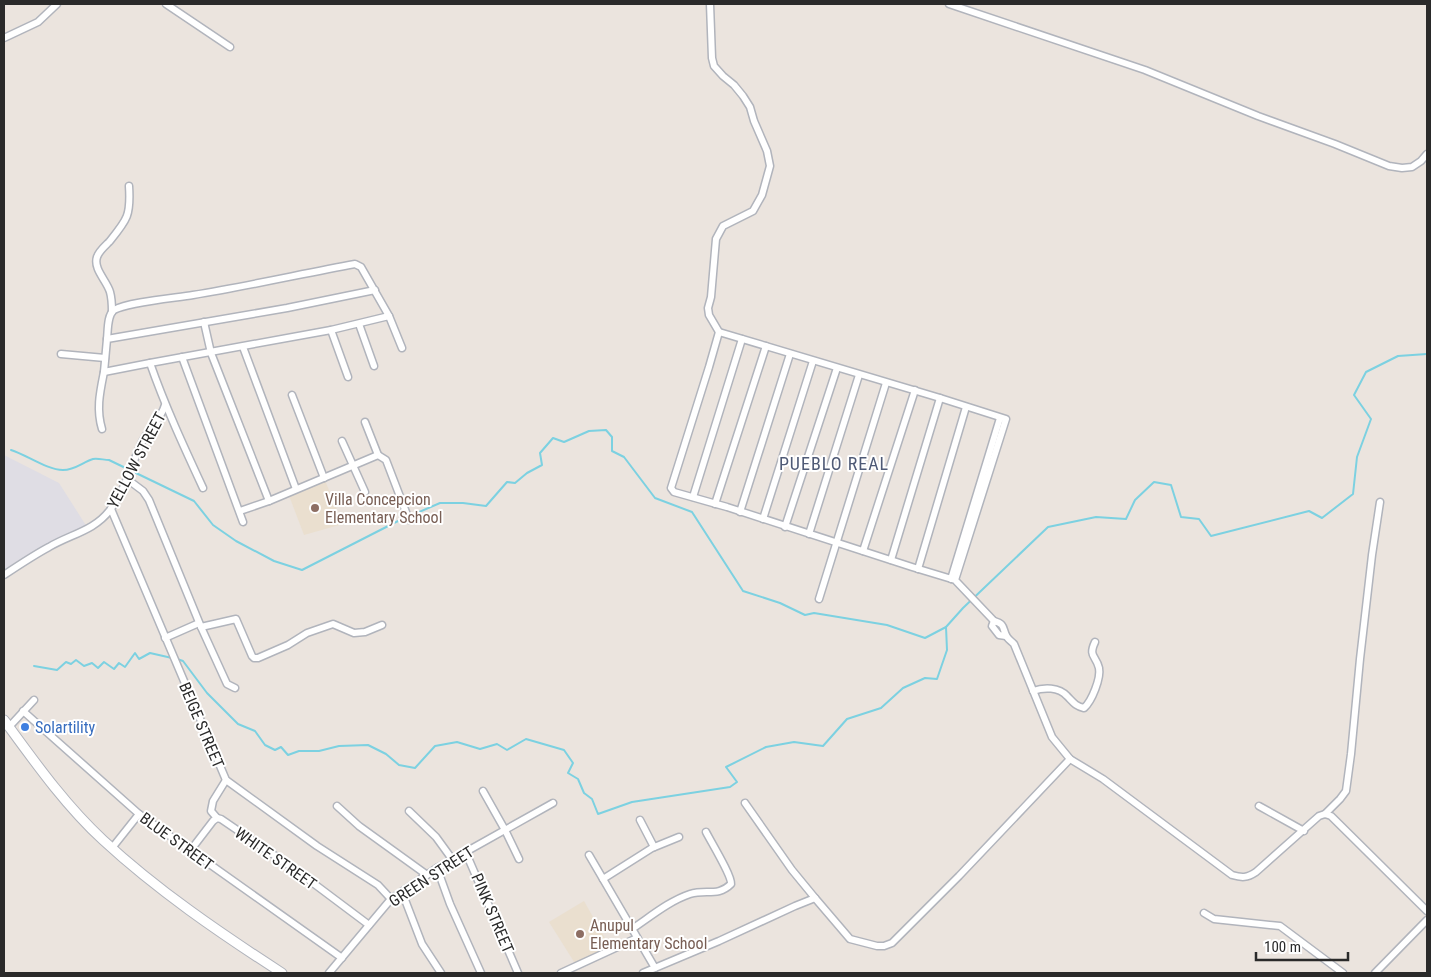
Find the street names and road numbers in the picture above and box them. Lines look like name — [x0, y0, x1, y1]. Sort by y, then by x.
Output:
street label: YELLOW STREET — [103, 409, 170, 512]
street label: BEIGE STREET — [175, 679, 228, 771]
street label: BLUE STREET — [136, 808, 217, 874]
street label: WHITE STREET — [231, 823, 320, 894]
street label: GREEN STREET — [385, 842, 477, 911]
street label: PINK STREET — [467, 871, 518, 956]

